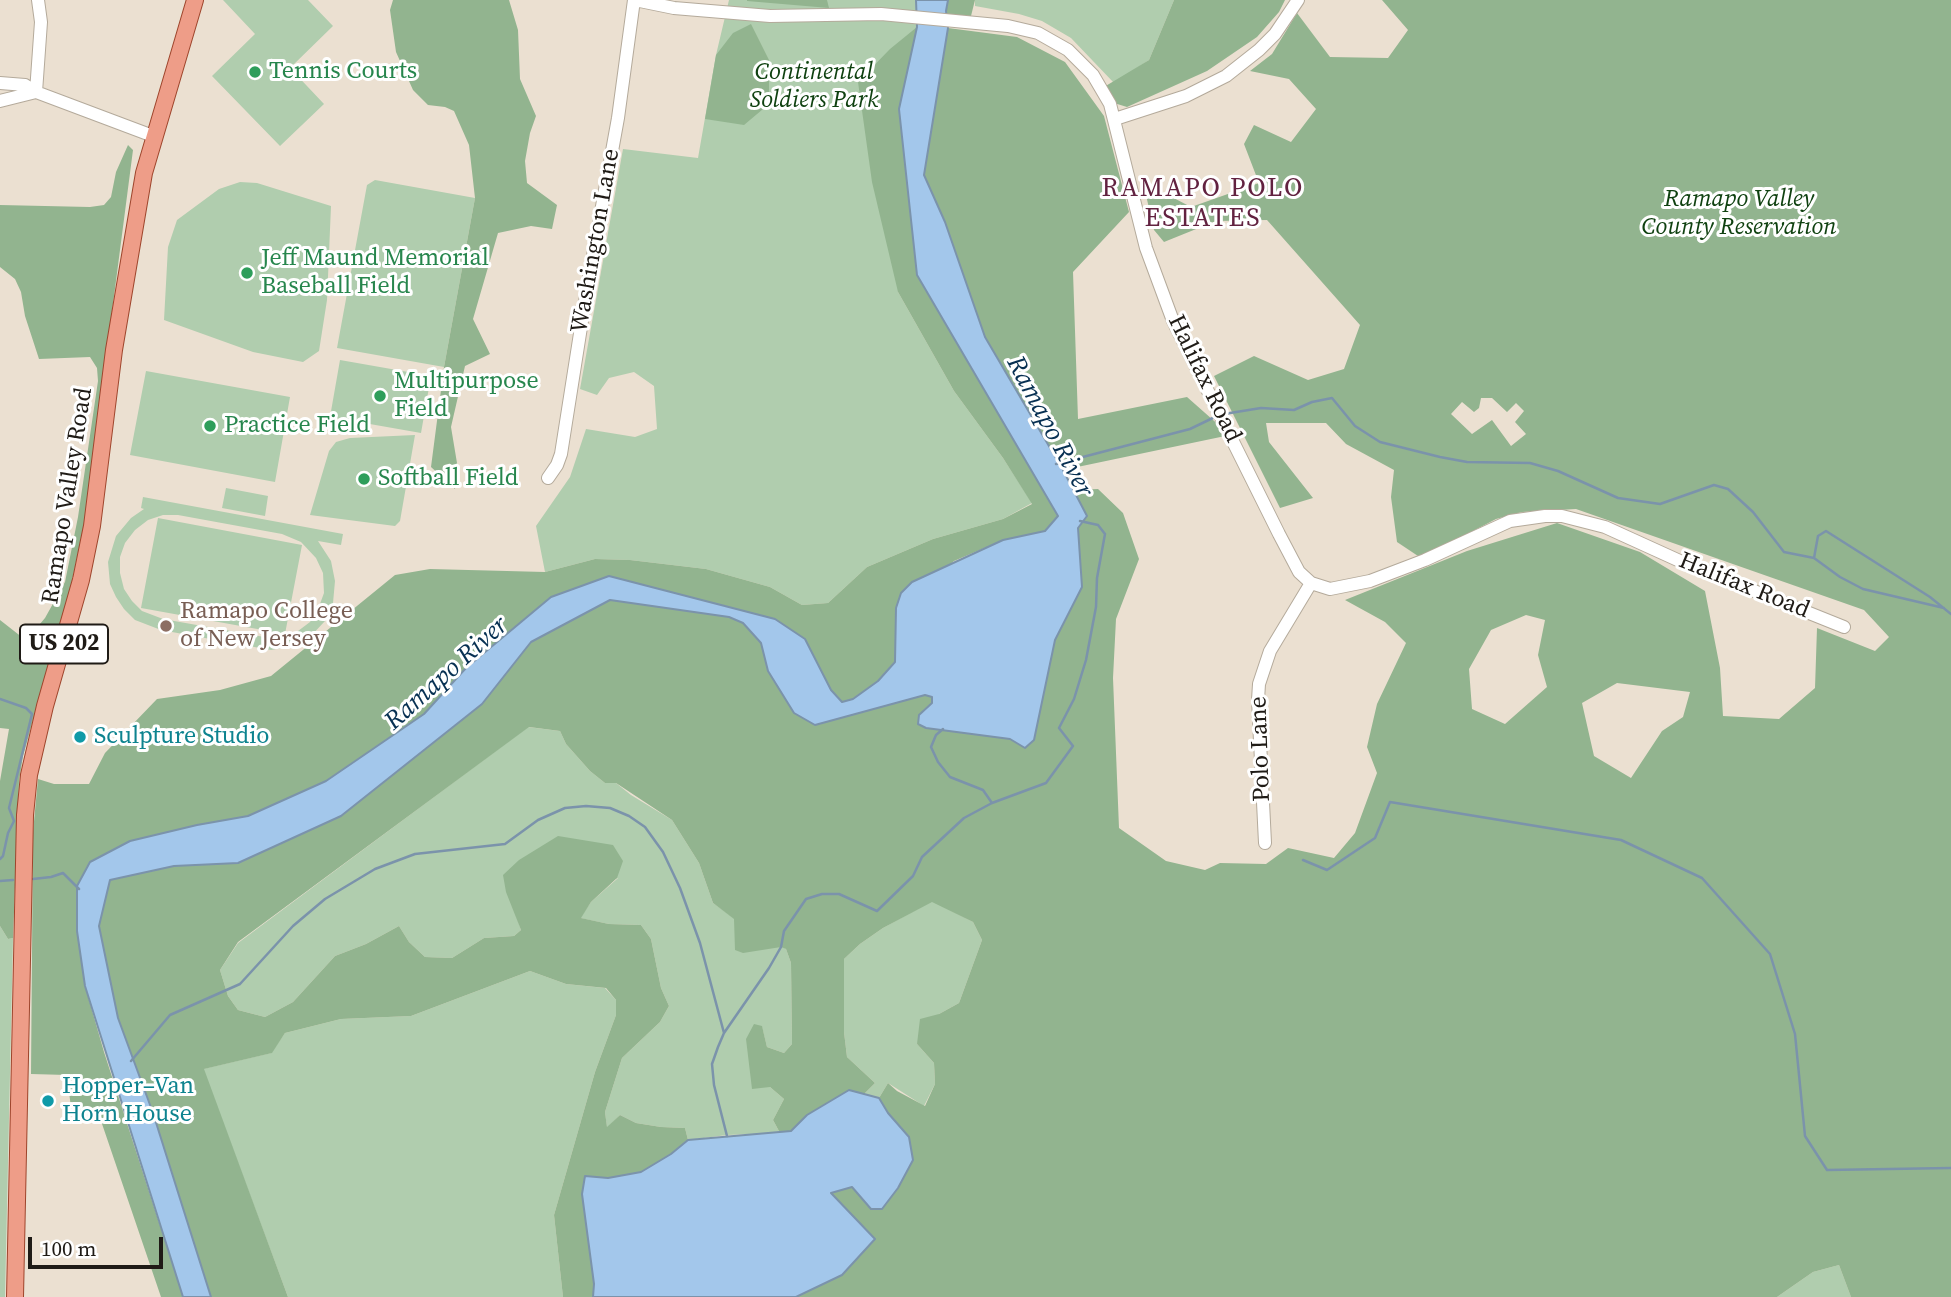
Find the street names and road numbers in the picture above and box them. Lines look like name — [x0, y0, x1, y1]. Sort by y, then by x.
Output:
street label: Washington Lane — [566, 147, 626, 335]
street label: Halifax Road — [1161, 311, 1247, 447]
street label: Ramapo Valley Road — [37, 386, 99, 606]
street label: Halifax Road — [1675, 547, 1813, 625]
road number: US 202 — [20, 624, 108, 664]
street label: Polo Lane — [1245, 696, 1277, 802]

